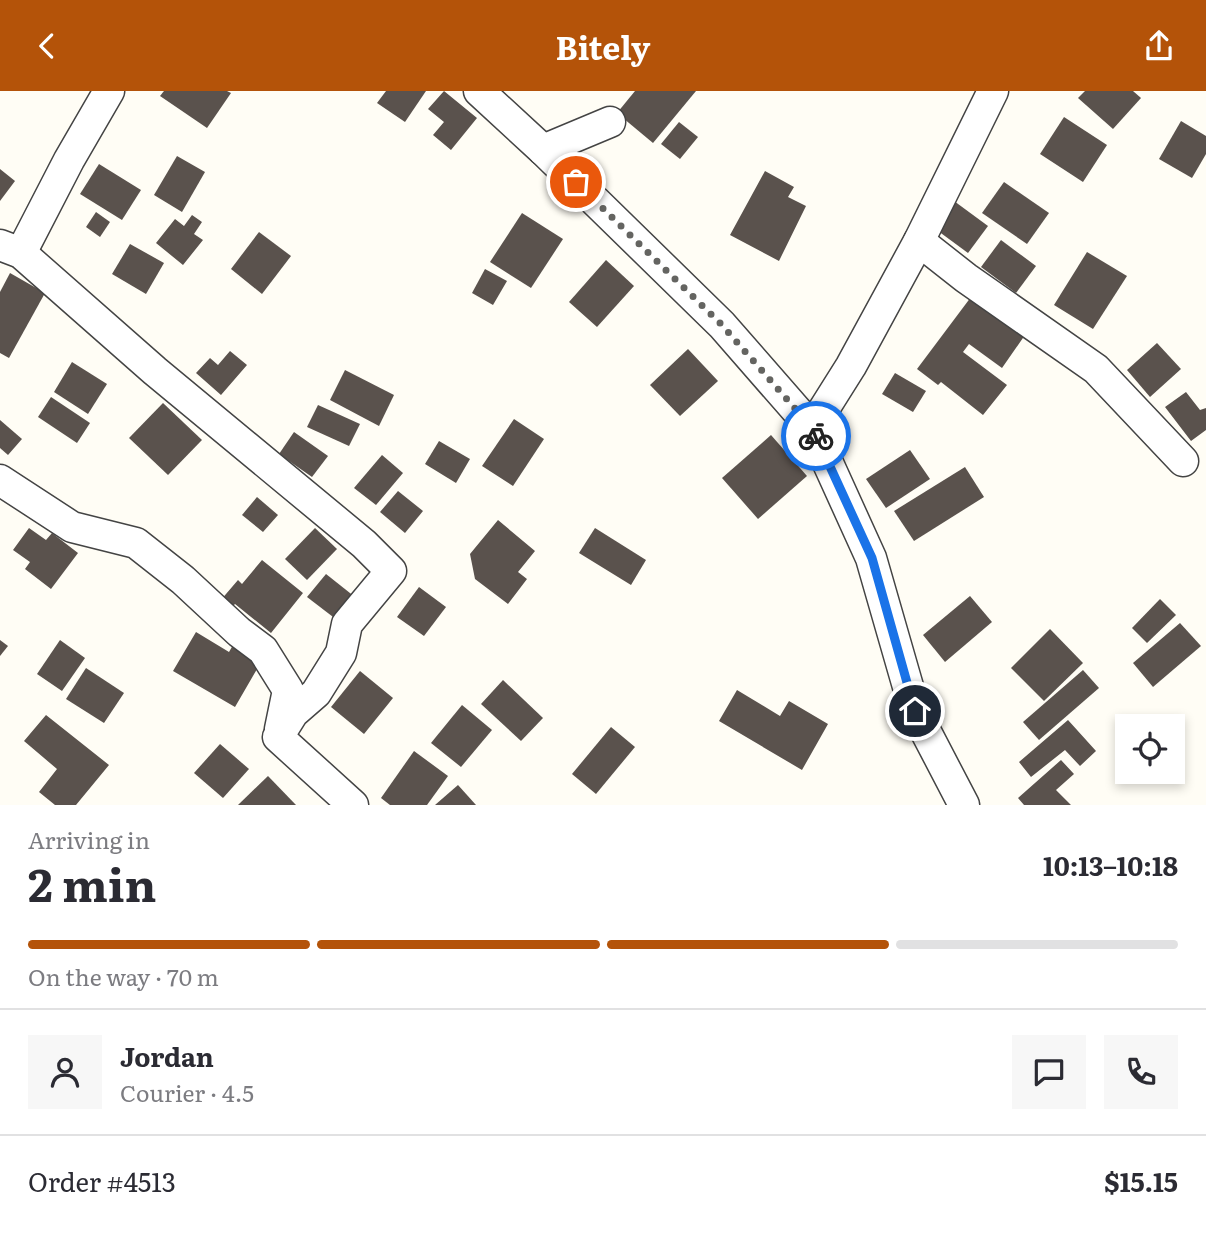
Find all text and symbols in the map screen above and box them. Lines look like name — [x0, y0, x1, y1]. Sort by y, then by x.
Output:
text: Bitely — [556, 22, 650, 70]
icon: back — [28, 27, 66, 65]
icon: share — [1140, 27, 1178, 65]
pin — [546, 152, 606, 212]
icon: bag — [557, 163, 595, 201]
courier — [781, 401, 851, 471]
icon: bike — [797, 417, 835, 455]
pin — [885, 681, 945, 741]
icon: home — [896, 692, 934, 730]
map controls — [1115, 714, 1185, 784]
button: locate — [1115, 714, 1185, 784]
text: Arriving in — [28, 822, 150, 856]
text: 10:13–10:18 — [1043, 845, 1178, 884]
text: 2 min — [28, 848, 157, 916]
text: On the way · 70 m — [28, 959, 219, 993]
button: person — [28, 1035, 102, 1109]
button: chat — [1012, 1035, 1086, 1109]
button: phone — [1104, 1035, 1178, 1109]
text: Jordan — [120, 1036, 214, 1075]
text: Courier · 4.5 — [120, 1075, 254, 1109]
text: Order #4513 — [28, 1161, 176, 1200]
text: $15.15 — [1104, 1161, 1178, 1200]

